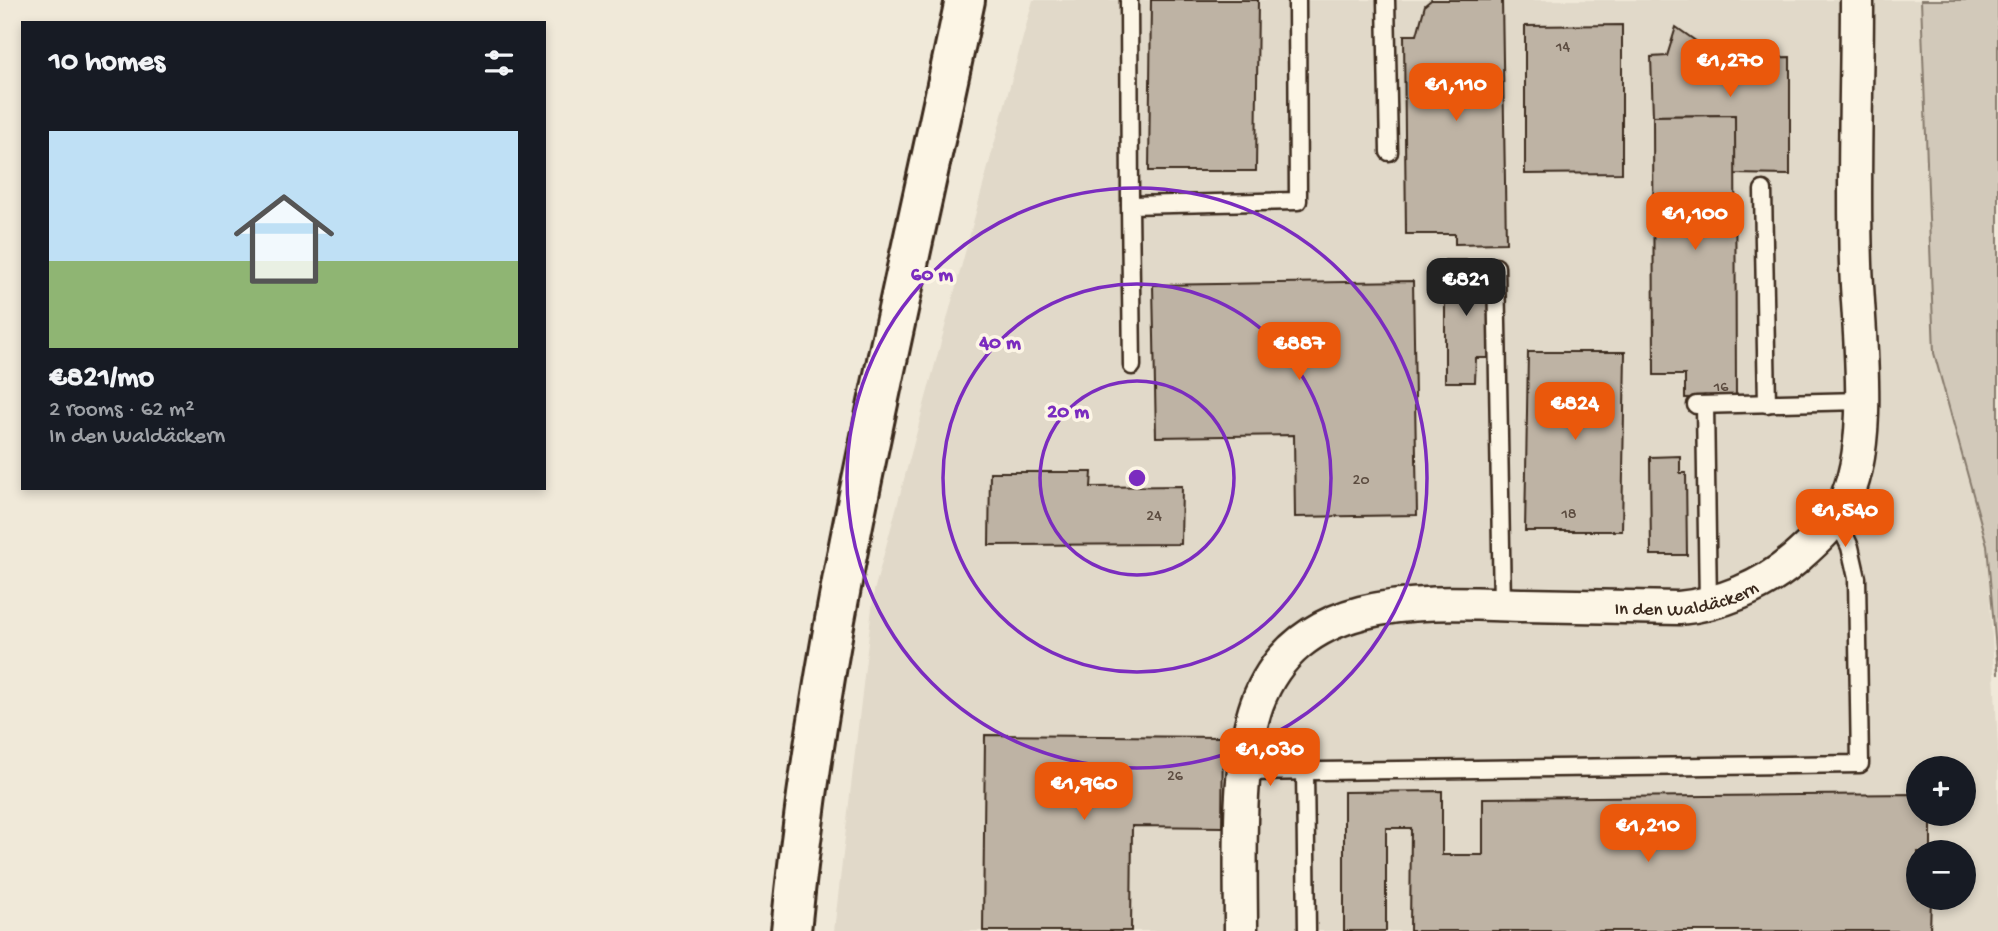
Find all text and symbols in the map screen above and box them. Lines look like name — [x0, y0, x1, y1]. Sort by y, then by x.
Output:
house number: 14 — [1555, 39, 1570, 58]
pin: €1,270 — [1673, 40, 1787, 99]
icon: filters — [480, 44, 518, 82]
text: 10 homes — [49, 46, 165, 81]
text: €1,270 — [1697, 48, 1763, 75]
pin: €1,110 — [1399, 64, 1513, 123]
text: €1,110 — [1425, 72, 1487, 99]
icon: home — [221, 176, 347, 302]
pin: €1,100 — [1638, 192, 1752, 252]
text: €1,100 — [1662, 201, 1728, 228]
pin: €821 — [1425, 258, 1507, 318]
text: 60 m — [911, 264, 953, 289]
text: €821 — [1443, 267, 1489, 294]
pin: €887 — [1258, 322, 1340, 382]
text: €887 — [1274, 331, 1324, 358]
text: 40 m — [978, 332, 1021, 357]
text: €821/mo — [49, 362, 154, 397]
house number: 16 — [1713, 379, 1729, 398]
pin: €824 — [1534, 382, 1616, 442]
text: €824 — [1551, 391, 1599, 418]
text: 2 rooms · 62 m² — [49, 397, 194, 424]
text: 20 m — [1047, 401, 1089, 426]
text: In den Waldäckern — [49, 424, 225, 451]
centre of rings — [1125, 466, 1149, 490]
house number: 20 — [1353, 472, 1369, 491]
pin: €1,540 — [1788, 490, 1902, 549]
text: €1,540 — [1812, 498, 1878, 525]
house number: 18 — [1560, 506, 1577, 525]
house number: 24 — [1146, 508, 1162, 527]
street label: In den Waldäckern — [1614, 578, 1763, 623]
pin: €1,030 — [1213, 728, 1327, 788]
text: €1,030 — [1236, 737, 1304, 764]
map controls — [1906, 756, 1976, 910]
button: + — [1906, 756, 1976, 826]
pin: €1,960 — [1027, 762, 1141, 822]
house number: 26 — [1167, 768, 1184, 787]
text: €1,960 — [1051, 771, 1117, 798]
pin: €1,210 — [1591, 804, 1705, 864]
text: €1,210 — [1616, 813, 1680, 840]
button: − — [1906, 840, 1976, 910]

